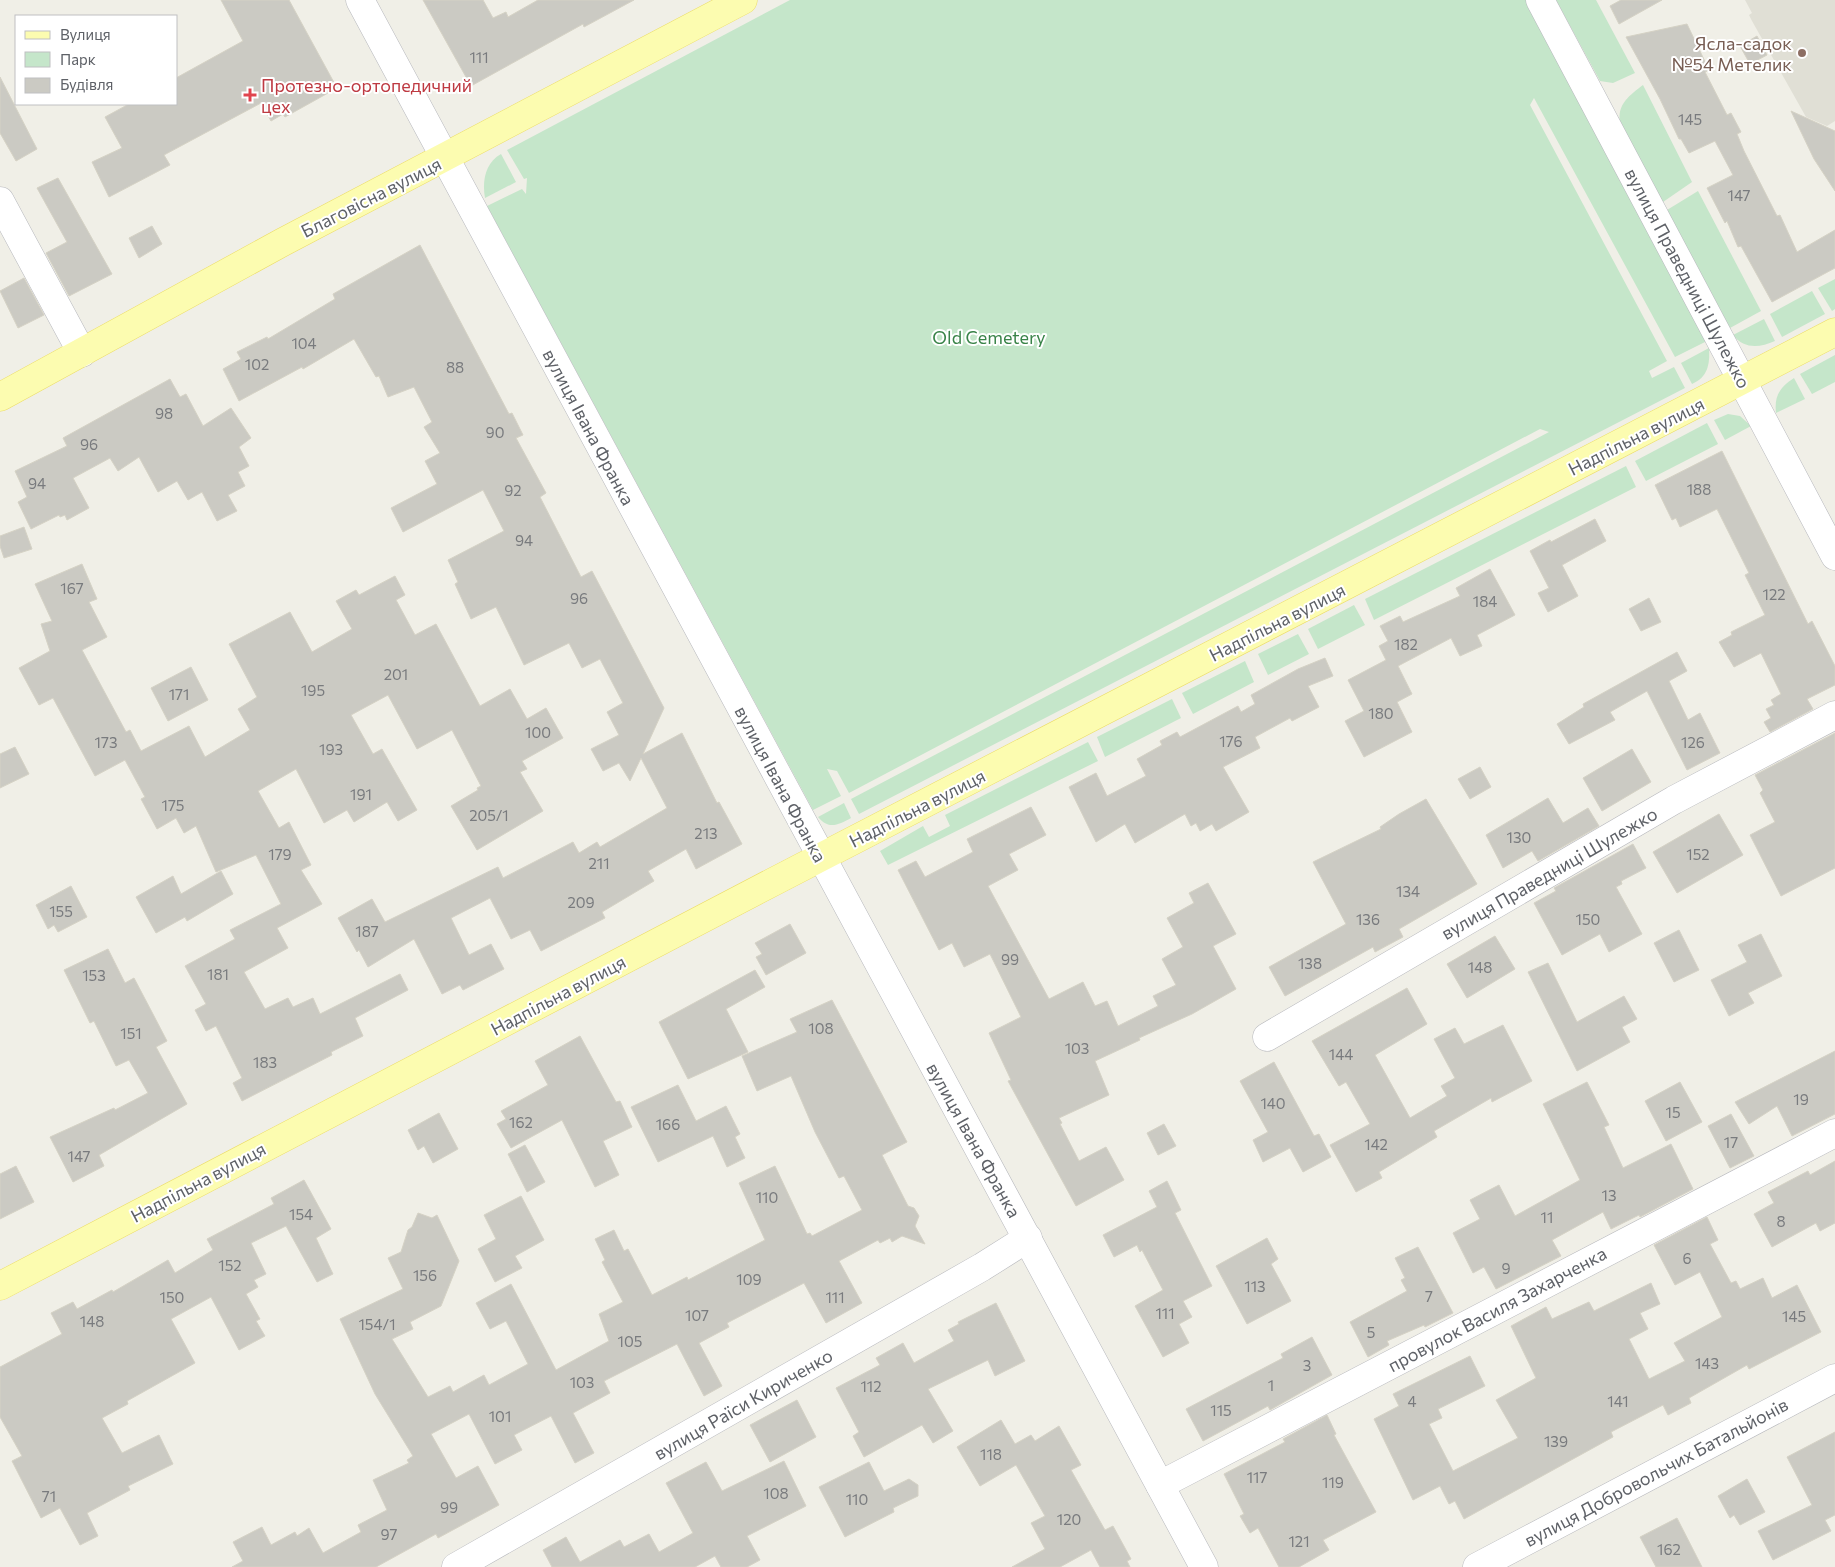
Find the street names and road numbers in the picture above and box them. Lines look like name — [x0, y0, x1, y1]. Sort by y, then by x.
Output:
street label: Благовісна вулиця — [297, 152, 445, 242]
street label: вулиця Праведниці Шулежко — [1621, 164, 1755, 392]
street label: вулиця Івана Франка — [539, 345, 639, 509]
street label: Надпільна вулиця — [1564, 392, 1708, 480]
street label: Надпільна вулиця — [1205, 578, 1349, 666]
street label: вулиця Івана Франка — [731, 702, 831, 866]
street label: Надпільна вулиця — [845, 764, 989, 852]
street label: вулиця Праведниці Шулежко — [1437, 802, 1661, 944]
street label: Надпільна вулиця — [487, 950, 629, 1040]
street label: вулиця Івана Франка — [922, 1059, 1026, 1221]
street label: Надпільна вулиця — [127, 1137, 269, 1227]
street label: провулок Василя Захарченка — [1384, 1242, 1610, 1376]
street label: вулиця Раїси Кириченко — [650, 1344, 836, 1464]
street label: вулиця Добровольчих Батальйонів — [1520, 1393, 1792, 1551]

